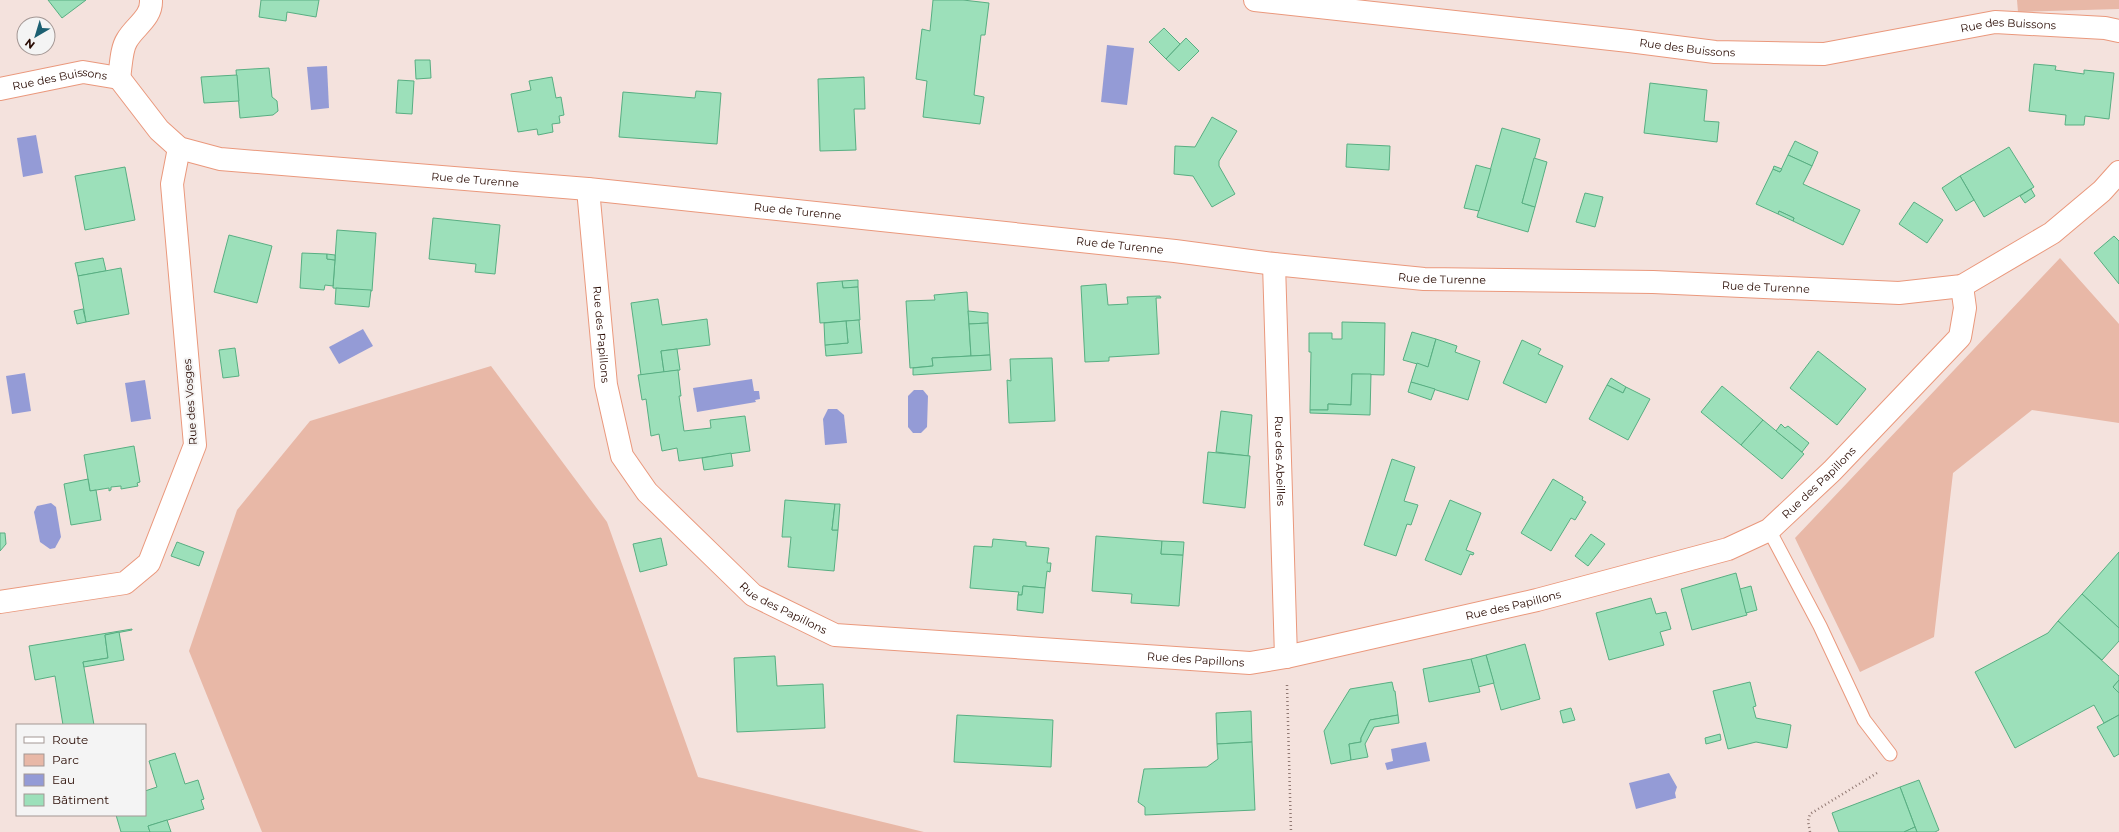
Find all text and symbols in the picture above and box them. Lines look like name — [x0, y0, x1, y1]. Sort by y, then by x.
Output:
street label: Rue des Buissons — [1959, 15, 2057, 35]
north arrow — [16, 16, 56, 56]
street label: Rue des Buissons — [1639, 35, 1736, 59]
text: N — [22, 36, 38, 52]
street label: Rue des Buissons — [11, 65, 109, 93]
street label: Rue de Turenne — [431, 169, 520, 190]
street label: Rue de Turenne — [753, 200, 842, 223]
street label: Rue de Turenne — [1075, 234, 1165, 257]
street label: Rue de Turenne — [1397, 269, 1486, 287]
street label: Rue de Turenne — [1722, 278, 1810, 296]
street label: Rue des Papillons — [590, 285, 613, 384]
street label: Rue des Vosges — [180, 358, 200, 445]
street label: Rue des Abeilles — [1272, 416, 1288, 507]
street label: Rue des Papillons — [1779, 443, 1859, 521]
street label: Rue des Papillons — [737, 579, 830, 637]
street label: Rue des Papillons — [1464, 587, 1563, 623]
street label: Rue des Papillons — [1147, 649, 1246, 670]
legend — [16, 724, 146, 816]
text: Route — [52, 732, 88, 747]
text: Parc — [52, 752, 79, 767]
text: Eau — [52, 772, 75, 787]
text: Bâtiment — [52, 792, 109, 807]

